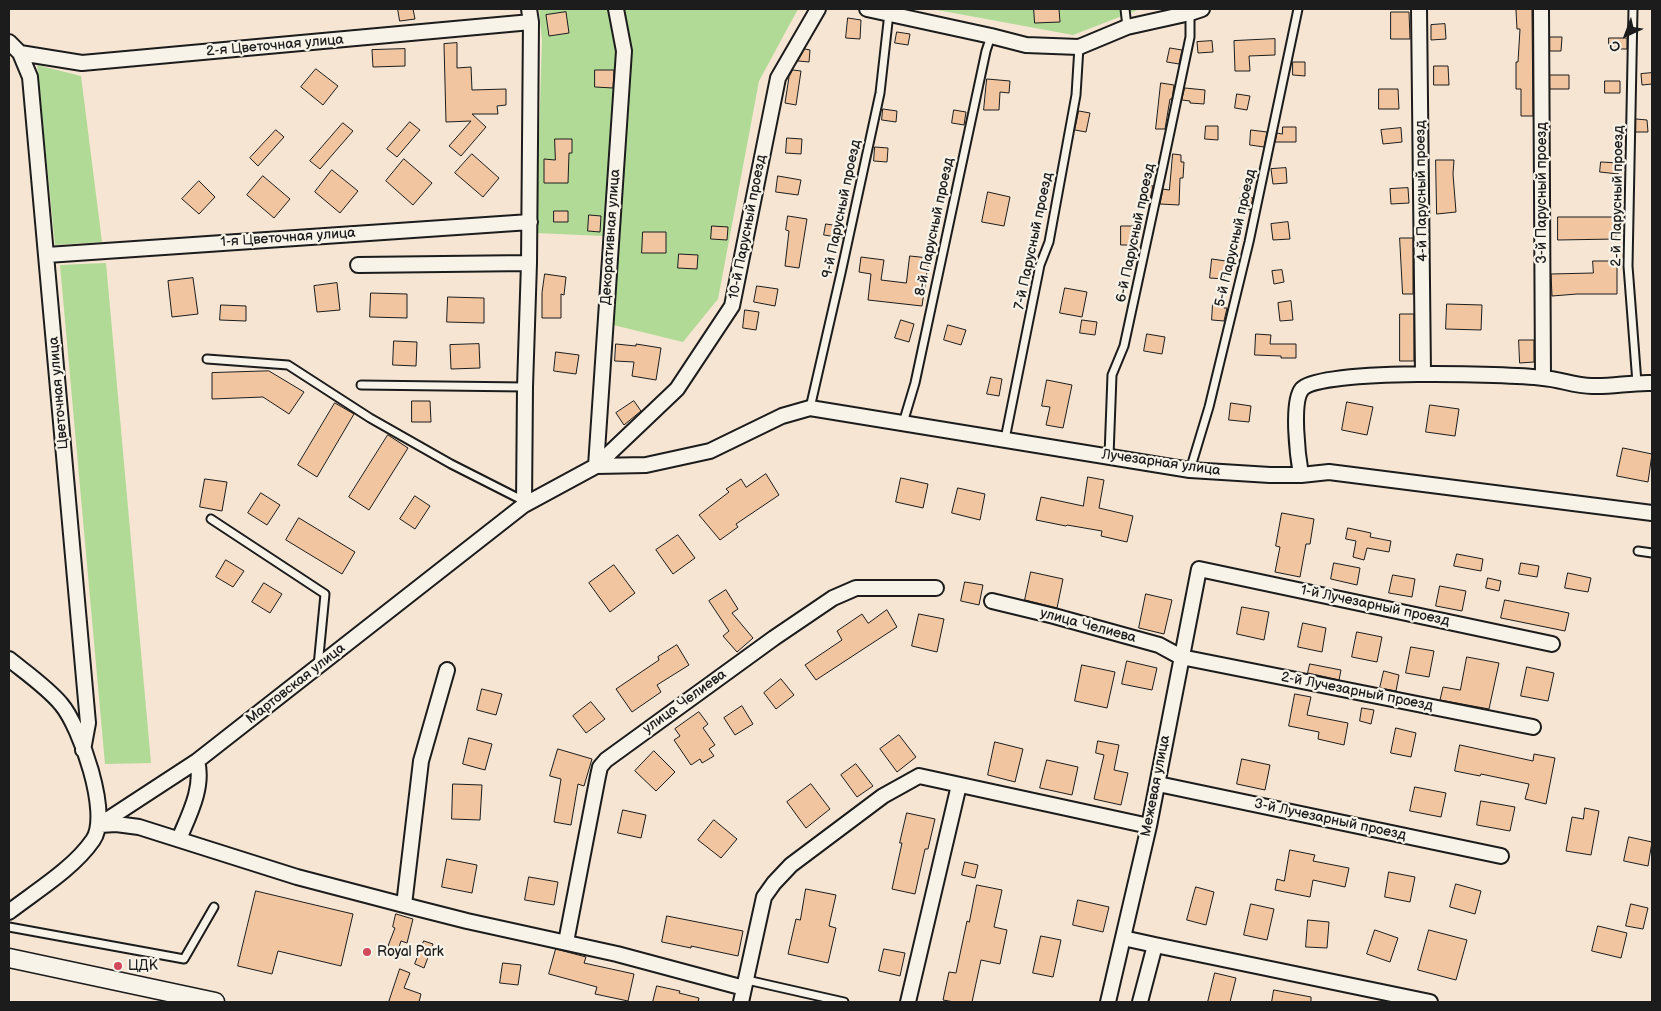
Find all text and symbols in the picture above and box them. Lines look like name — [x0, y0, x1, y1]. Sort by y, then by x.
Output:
north arrow — [1601, 10, 1651, 60]
street label: 2-я Цветочная улица — [206, 32, 344, 60]
text: С — [1606, 37, 1625, 56]
street label: 4-й Парусный проезд — [1412, 120, 1432, 262]
street label: 3-й Парусный проезд — [1534, 122, 1550, 264]
street label: 2-й Парусный проезд — [1608, 125, 1628, 267]
street label: 9-й Парусный проезд — [819, 138, 865, 280]
street label: 10-й Парусный проезд — [726, 153, 770, 301]
street label: 8-й Парусный проезд — [912, 156, 958, 298]
street label: 6-й Парусный проезд — [1113, 162, 1159, 304]
street label: 5-й Парусный проезд — [1212, 167, 1260, 309]
street label: Декоративная улица — [598, 168, 624, 306]
street label: 7-й Парусный проезд — [1011, 171, 1057, 311]
street label: 1-я Цветочная улица — [220, 225, 356, 251]
street label: Цветочная улица — [46, 336, 72, 450]
street label: Лучезарная улица — [1101, 446, 1221, 480]
street label: 1-й Лучезарный проезд — [1299, 582, 1451, 630]
street label: улица Челиева — [1038, 605, 1138, 647]
street label: Мартовская улица — [243, 640, 349, 728]
street label: улица Челиева — [640, 666, 730, 738]
street label: 2-й Лучезарный проезд — [1280, 669, 1434, 715]
street label: Межевая улица — [1138, 734, 1174, 838]
street label: 3-й Лучезарный проезд — [1252, 796, 1408, 844]
place label: Royal Park — [377, 944, 444, 960]
marker: Royal Park — [361, 946, 373, 958]
place label: ЦДК — [128, 958, 158, 974]
marker: ЦДК — [112, 960, 124, 972]

